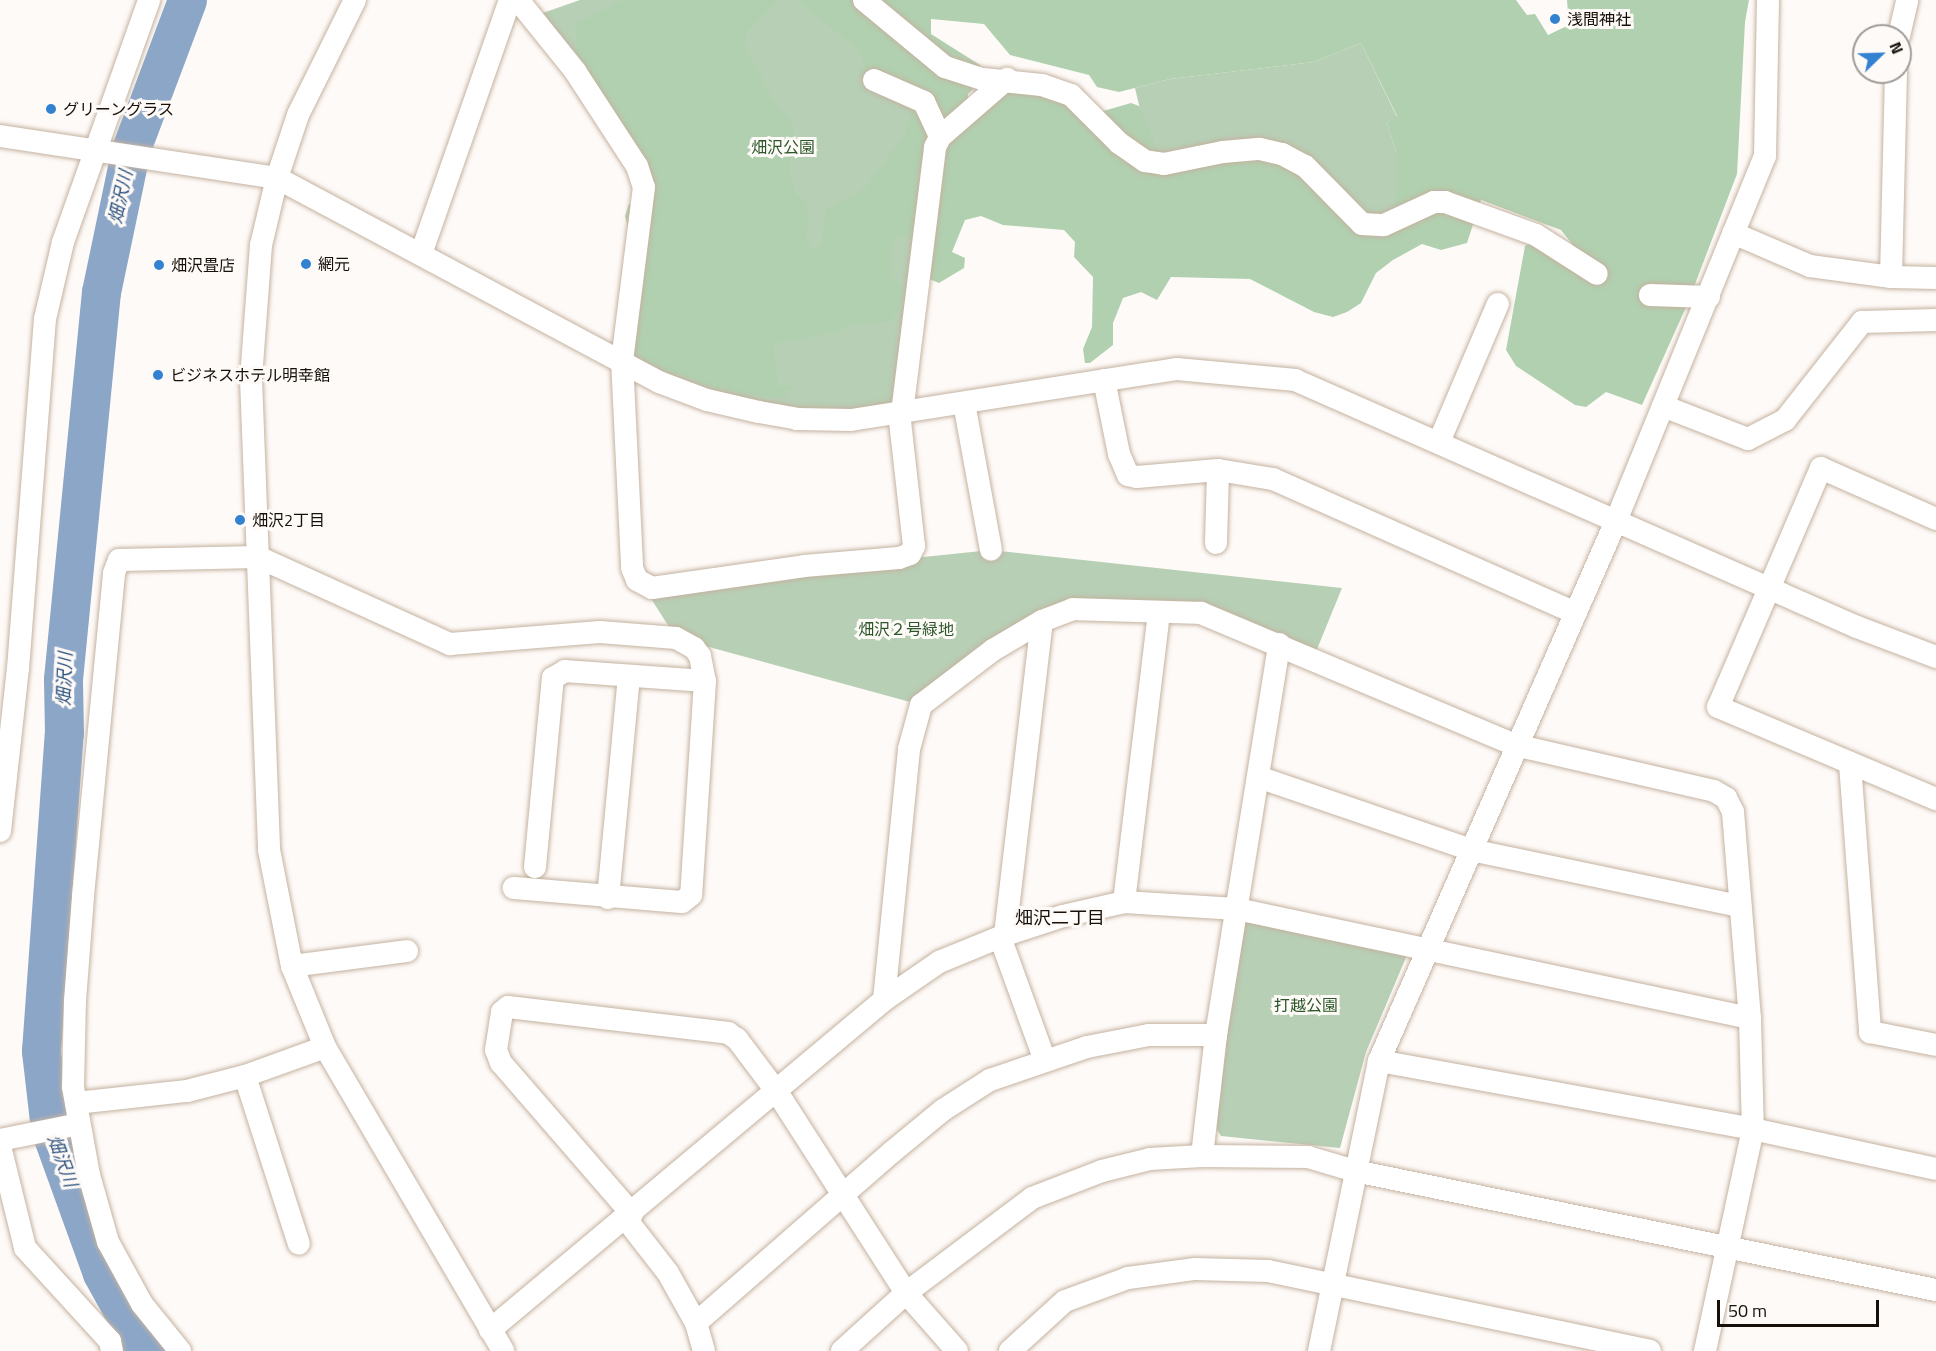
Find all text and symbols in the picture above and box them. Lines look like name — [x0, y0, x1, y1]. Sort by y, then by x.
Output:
place label: 浅間神社 — [1567, 9, 1631, 29]
marker: 浅間神社 — [1548, 12, 1562, 26]
north arrow — [1852, 24, 1912, 84]
text: N — [1884, 38, 1910, 58]
place label: グリーングラス — [63, 99, 175, 119]
marker: グリーングラス — [44, 102, 58, 116]
park label: 畑沢公園 — [751, 137, 815, 157]
water label: 畑沢川 — [105, 168, 137, 226]
place label: 網元 — [318, 254, 350, 274]
place label: 畑沢畳店 — [171, 255, 235, 275]
marker: 網元 — [299, 257, 313, 271]
marker: 畑沢畳店 — [152, 258, 166, 272]
place label: ビジネスホテル明幸館 — [170, 365, 330, 385]
marker: ビジネスホテル明幸館 — [151, 368, 165, 382]
place label: 畑沢2丁目 — [252, 510, 325, 530]
marker: 畑沢2丁目 — [233, 513, 247, 527]
park label: 畑沢２号緑地 — [858, 619, 954, 639]
water label: 畑沢川 — [53, 652, 77, 706]
district label: 畑沢二丁目 — [1015, 907, 1105, 929]
park label: 打越公園 — [1274, 995, 1338, 1015]
water label: 畑沢川 — [43, 1132, 81, 1190]
scale bar — [1720, 1288, 1882, 1326]
text: 50 m — [1728, 1297, 1767, 1324]

